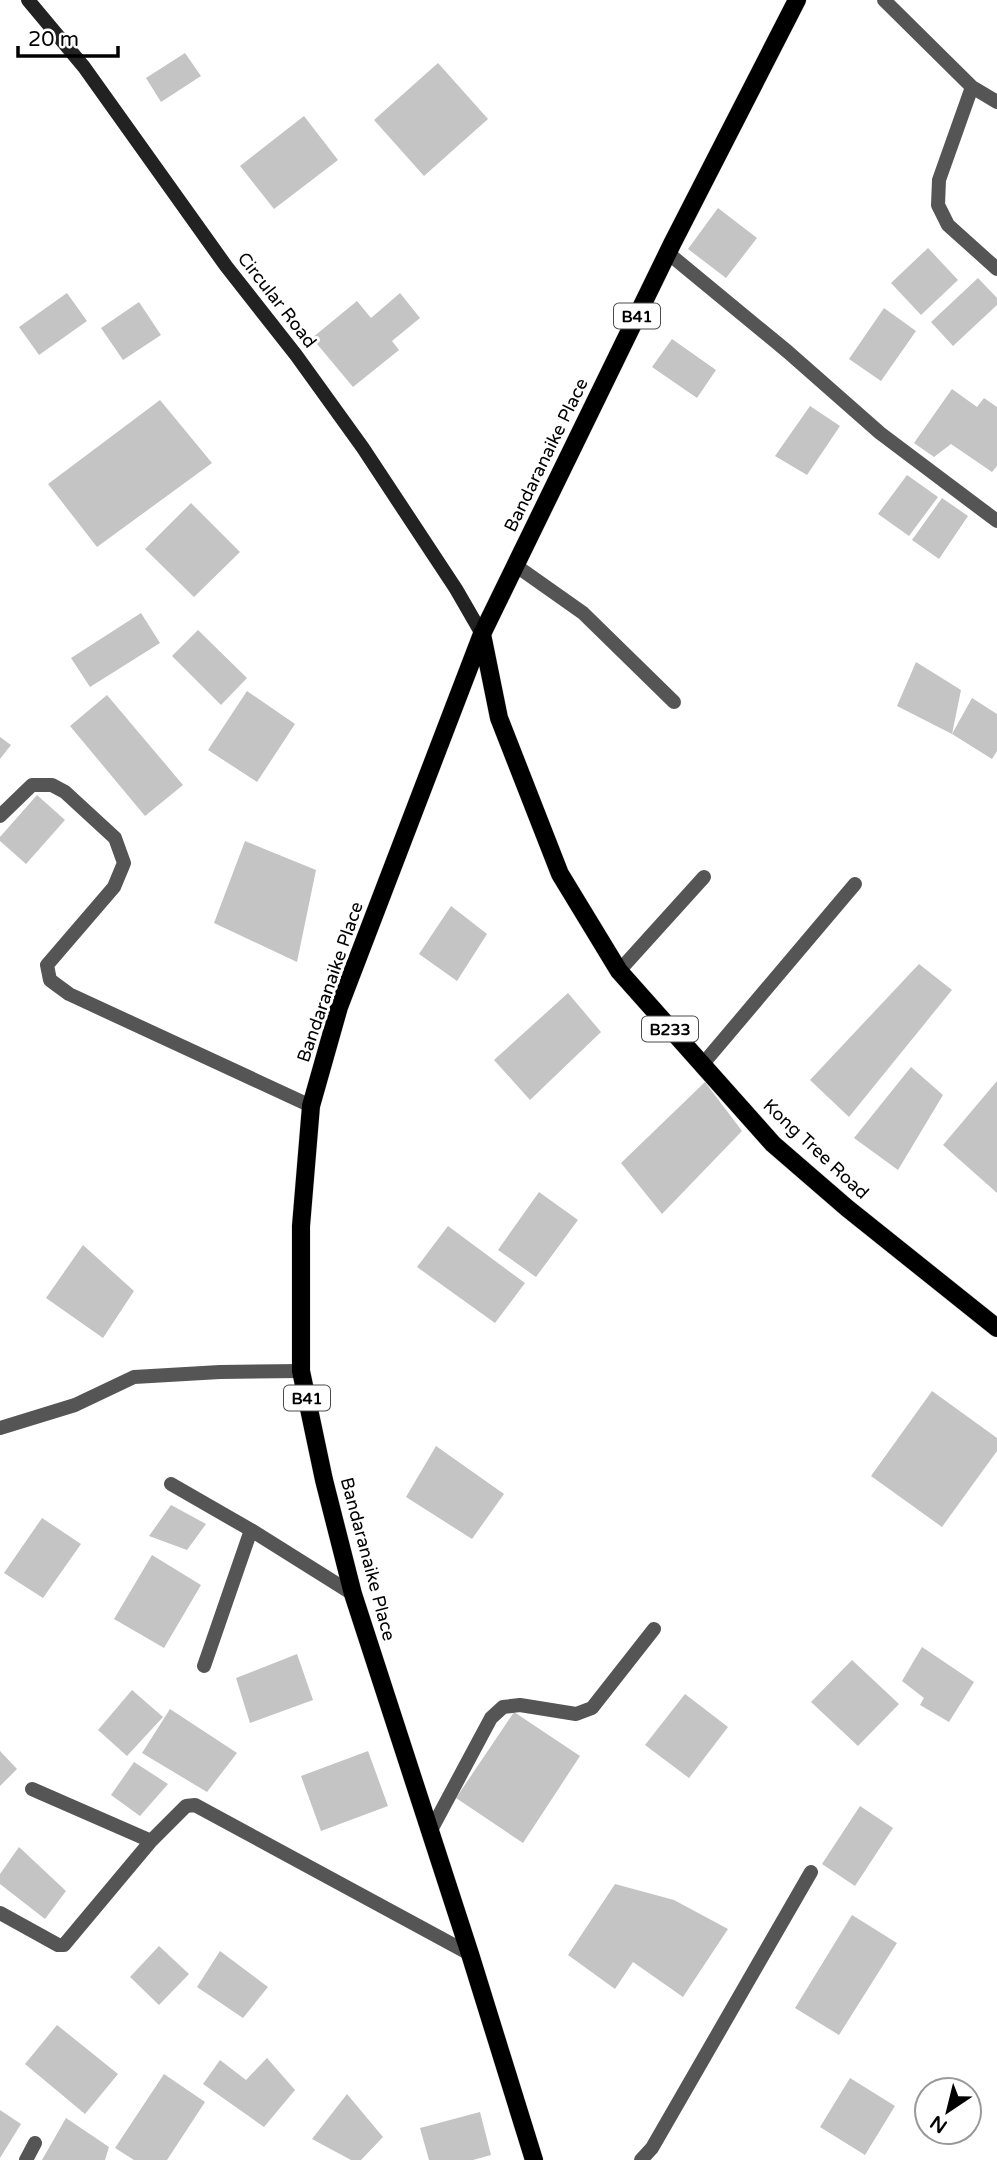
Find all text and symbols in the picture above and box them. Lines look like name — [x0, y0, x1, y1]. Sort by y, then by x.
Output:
scale bar — [18, 14, 117, 58]
text: 20 m — [28, 27, 79, 52]
street label: Circular Road — [233, 248, 321, 352]
road number: B41 — [614, 304, 660, 328]
street label: Bandaranaike Place — [499, 374, 593, 536]
street label: Bandaranaike Place — [292, 899, 368, 1065]
road number: B233 — [642, 1016, 698, 1042]
street label: Kong Tree Road — [758, 1094, 874, 1204]
road number: B41 — [284, 1386, 330, 1410]
street label: Bandaranaike Place — [336, 1475, 400, 1643]
north arrow — [913, 2076, 983, 2146]
text: N — [926, 2111, 951, 2137]

